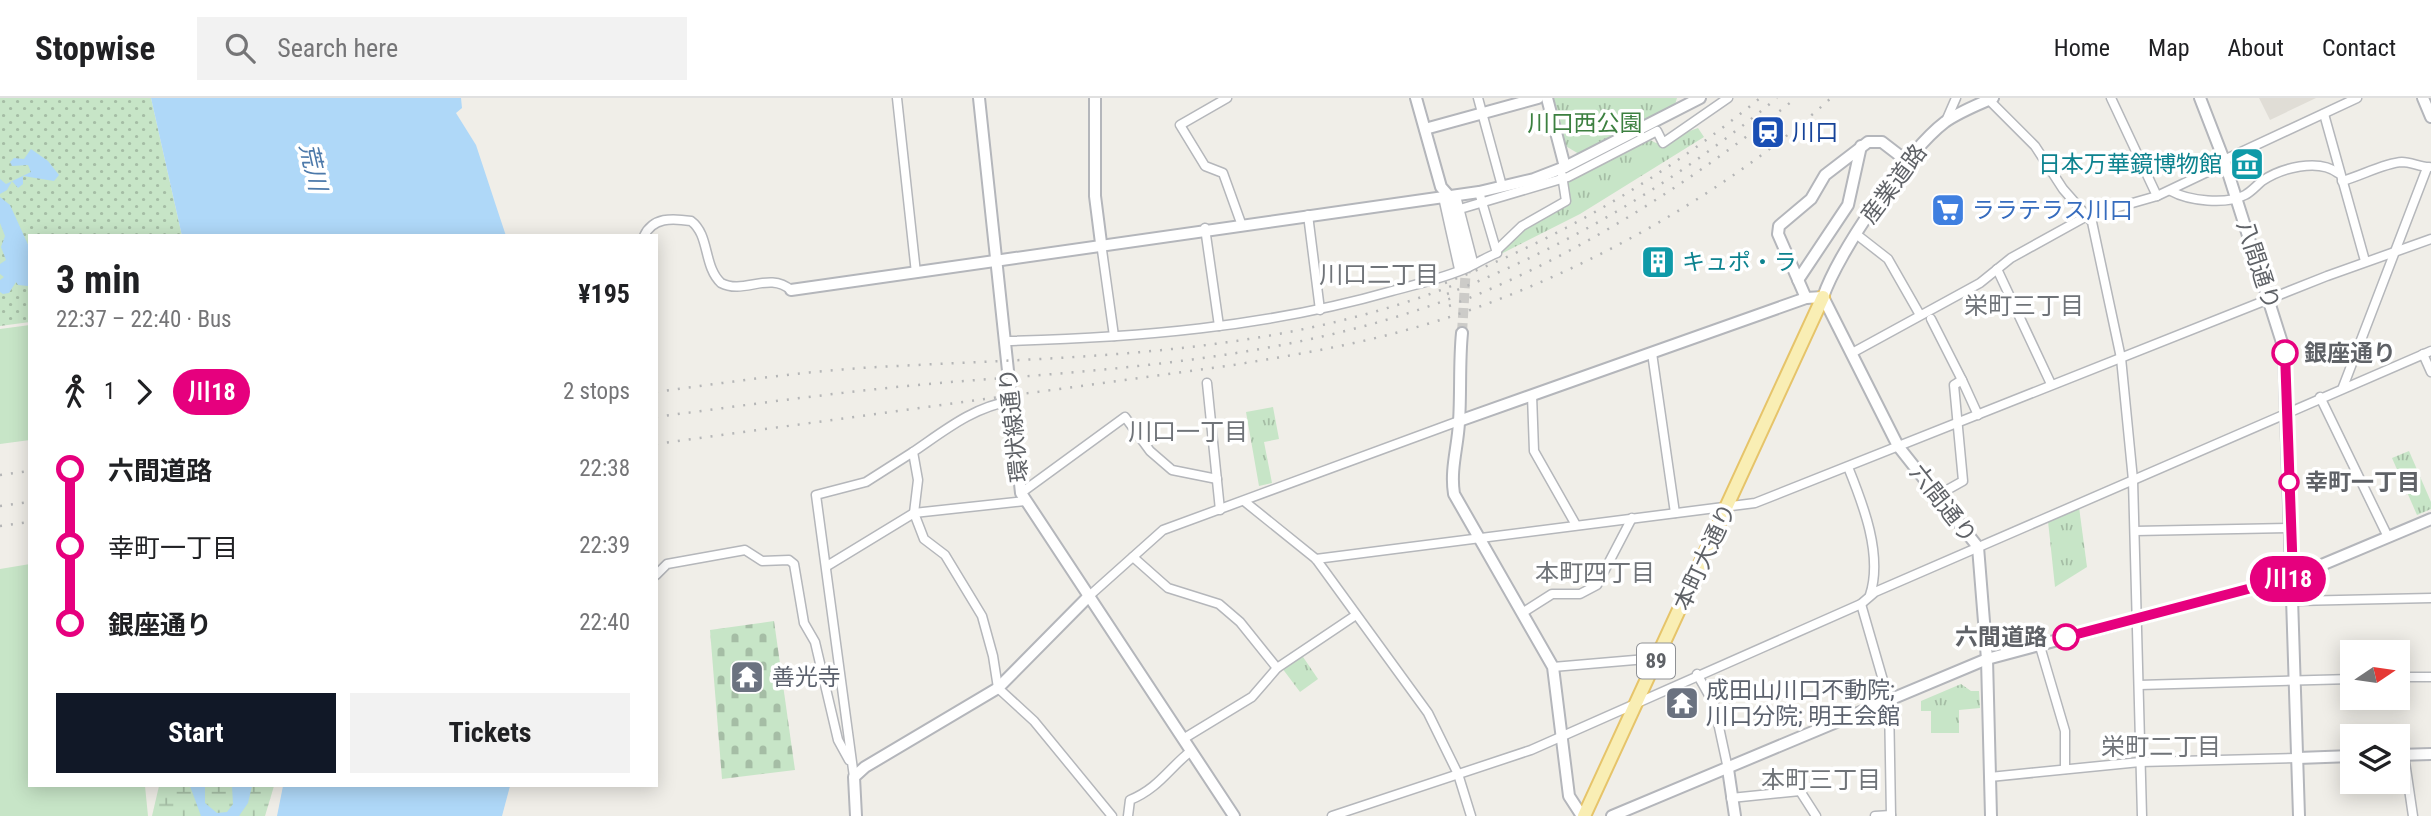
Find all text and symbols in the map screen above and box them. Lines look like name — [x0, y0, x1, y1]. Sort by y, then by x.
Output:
search box — [197, 17, 687, 80]
text: Stopwise — [35, 29, 155, 68]
icon: search — [221, 29, 259, 67]
text: Search here — [277, 33, 398, 63]
text: Home — [2054, 34, 2110, 62]
text: Map — [2148, 34, 2190, 62]
text: About — [2228, 34, 2284, 62]
text: Contact — [2322, 34, 2396, 62]
park label: 川口西公園 — [1528, 110, 1643, 137]
station icon: 川口 — [1749, 113, 1787, 151]
place label: 川口 — [1792, 119, 1838, 146]
street label: 産業道路 — [1856, 139, 1932, 229]
water label: 荒川 — [294, 140, 333, 196]
museum icon: 日本万華鏡博物館 — [2228, 145, 2266, 183]
place label: 日本万華鏡博物館 — [2038, 151, 2222, 178]
supermarket icon: ララテラス川口 — [1929, 191, 1967, 229]
place label: ララテラス川口 — [1972, 197, 2133, 224]
street label: 八間通り — [2231, 217, 2285, 313]
building icon: キュポ・ラ — [1639, 243, 1677, 281]
place label: キュポ・ラ — [1682, 249, 1797, 276]
text: 3 min — [56, 258, 140, 302]
district label: 川口二丁目 — [1319, 261, 1439, 289]
text: ¥195 — [578, 279, 630, 309]
district label: 栄町三丁目 — [1964, 292, 2084, 320]
text: 22:37 – 22:40 · Bus — [56, 306, 232, 333]
marker: 銀座通り — [2272, 340, 2298, 366]
place label: 銀座通り — [2304, 340, 2396, 367]
street label: 環状線通り — [995, 366, 1033, 484]
icon: walk — [56, 373, 94, 411]
icon: forward — [125, 373, 163, 411]
text: 1 — [104, 378, 115, 405]
text: 川18 — [187, 378, 236, 406]
text: 2 stops — [563, 378, 630, 405]
district label: 川口一丁目 — [1128, 418, 1248, 446]
text: 22:38 — [579, 455, 630, 482]
text: 六間道路 — [108, 456, 212, 486]
street label: 六間通り — [1904, 459, 1982, 549]
place label: 幸町一丁目 — [2305, 469, 2420, 496]
marker: 幸町一丁目 — [2279, 472, 2299, 492]
street label: 本町大通り — [1668, 499, 1742, 615]
text: 22:39 — [579, 532, 630, 559]
text: 幸町一丁目 — [108, 533, 238, 563]
line badge: 川18 — [2248, 556, 2328, 602]
district label: 本町四丁目 — [1535, 559, 1655, 587]
text: 川18 — [2264, 565, 2312, 593]
text: 22:40 — [579, 609, 630, 636]
text: 銀座通り — [108, 610, 212, 640]
place label: 六間道路 — [1955, 624, 2047, 651]
marker: 六間道路 — [2053, 624, 2079, 650]
north arrow — [2340, 640, 2410, 710]
map controls — [2340, 640, 2410, 794]
road number: 89 — [1637, 644, 1675, 678]
temple icon: 善光寺 — [728, 658, 766, 696]
place label: 善光寺 — [772, 664, 841, 691]
place label: 成田山川口不動院; 川口分院; 明王会館 — [1706, 677, 1900, 730]
temple icon: 成田山川口不動院; 川口分院; 明王会館 — [1663, 684, 1701, 722]
button: Start — [56, 693, 336, 773]
button: Tickets — [350, 693, 630, 773]
button: layers — [2340, 724, 2410, 794]
district label: 栄町二丁目 — [2101, 733, 2221, 761]
district label: 本町三丁目 — [1761, 766, 1881, 794]

